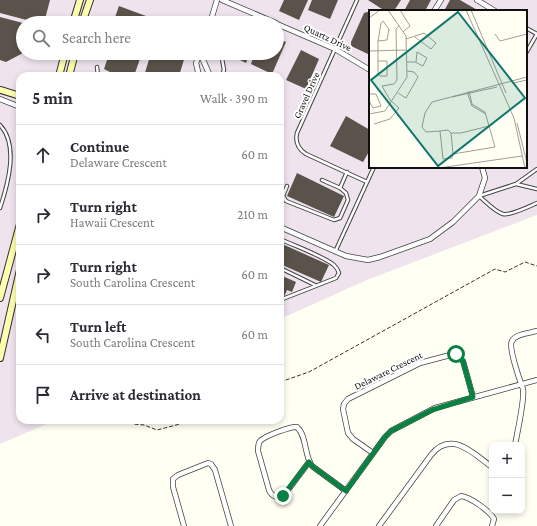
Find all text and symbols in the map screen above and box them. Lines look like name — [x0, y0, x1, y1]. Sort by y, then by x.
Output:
inset map — [369, 10, 527, 168]
search box — [16, 16, 284, 60]
street label: Quartz Drive — [302, 22, 354, 54]
icon: search — [30, 27, 52, 49]
text: Search here — [62, 30, 131, 46]
street label: Gravel Drive — [291, 70, 322, 120]
text: 5 min — [32, 89, 73, 108]
text: Walk · 390 m — [200, 91, 268, 106]
text: Continue — [70, 139, 129, 155]
icon: ahead — [32, 144, 54, 166]
text: 60 m — [241, 147, 268, 162]
text: Delaware Crescent — [70, 155, 167, 170]
text: Turn right — [70, 199, 137, 215]
icon: right — [32, 204, 54, 226]
text: 210 m — [237, 207, 268, 222]
text: Hawaii Crescent — [70, 215, 154, 230]
text: Turn right — [70, 259, 137, 275]
icon: right — [32, 264, 54, 286]
text: 60 m — [241, 267, 268, 282]
text: South Carolina Crescent — [70, 275, 195, 290]
text: Turn left — [70, 319, 126, 335]
icon: left — [32, 324, 54, 346]
text: 60 m — [241, 327, 268, 342]
text: South Carolina Crescent — [70, 335, 195, 350]
route start — [447, 345, 465, 363]
street label: Delaware Crescent — [352, 349, 425, 392]
icon: arrive — [32, 384, 54, 406]
text: Arrive at destination — [70, 387, 201, 403]
map controls — [489, 442, 525, 514]
button: + — [489, 442, 525, 478]
button: − — [489, 478, 525, 514]
route end — [274, 487, 292, 505]

